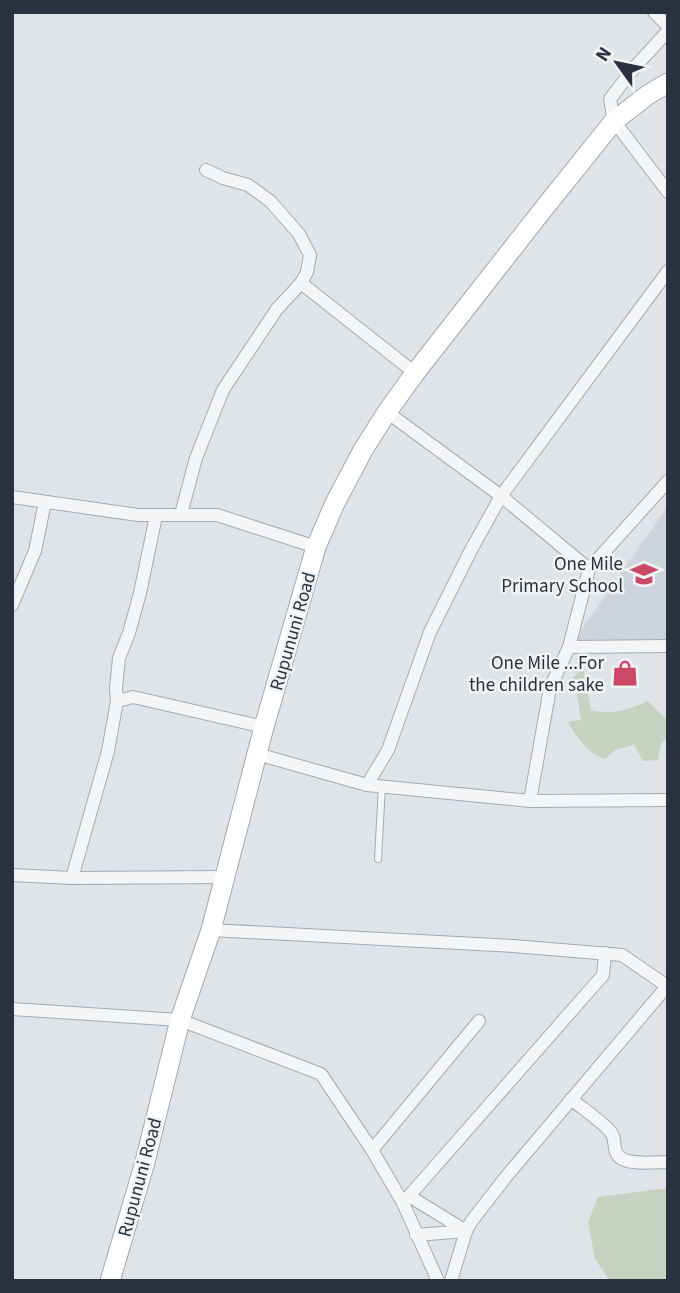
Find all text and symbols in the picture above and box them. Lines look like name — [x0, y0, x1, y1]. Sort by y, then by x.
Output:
north arrow — [582, 28, 652, 98]
text: N — [589, 42, 619, 67]
place label: One Mile Primary School — [501, 551, 623, 600]
school or university icon: One Mile Primary School — [629, 559, 659, 589]
street label: Rupununi Road — [264, 569, 323, 694]
place label: One Mile ...For the children sake — [469, 650, 604, 699]
shop icon: One Mile ...For the children sake — [610, 658, 640, 688]
street label: Rupununi Road — [112, 1115, 169, 1240]

